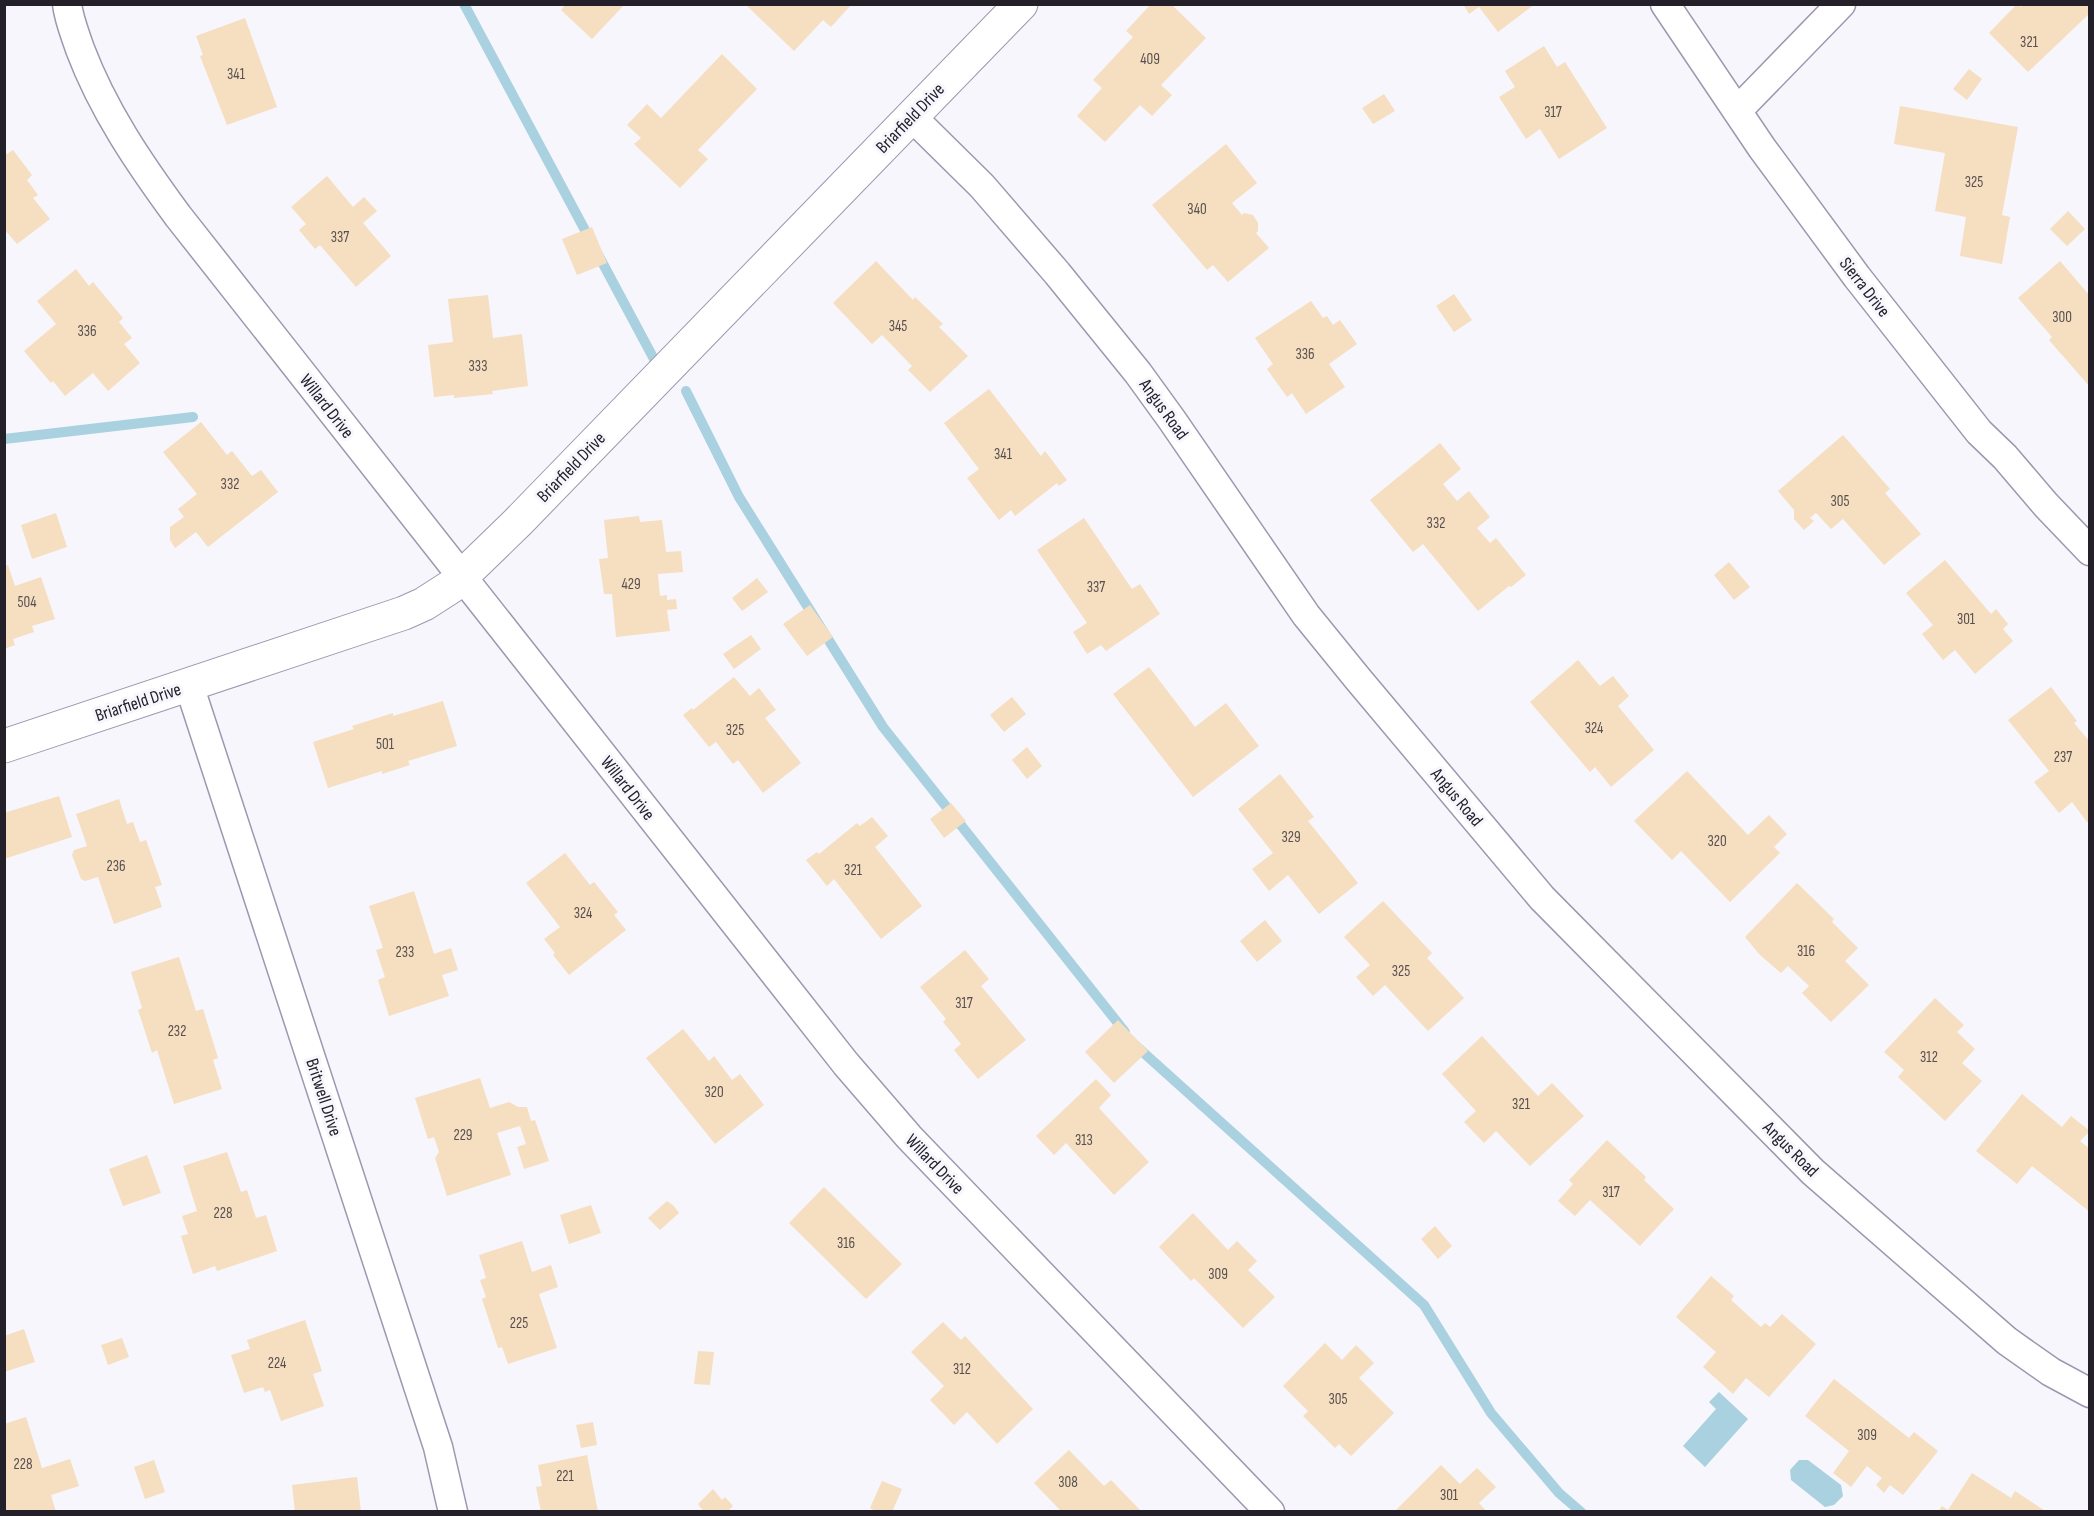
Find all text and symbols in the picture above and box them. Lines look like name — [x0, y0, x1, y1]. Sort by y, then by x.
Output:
house number: 321 — [2020, 33, 2039, 52]
house number: 409 — [1140, 50, 1160, 69]
house number: 341 — [227, 65, 246, 84]
street label: Briarfield Drive — [872, 79, 949, 158]
house number: 317 — [1544, 103, 1562, 122]
house number: 325 — [1965, 173, 1983, 192]
house number: 340 — [1187, 200, 1207, 219]
house number: 337 — [331, 228, 349, 247]
street label: Sierra Drive — [1835, 253, 1894, 321]
house number: 300 — [2052, 308, 2072, 327]
house number: 345 — [889, 317, 907, 336]
house number: 336 — [77, 322, 97, 341]
house number: 336 — [1295, 345, 1315, 364]
house number: 333 — [469, 357, 487, 376]
street label: Willard Drive — [295, 370, 358, 442]
street label: Angus Road — [1134, 374, 1193, 444]
street label: Briarfield Drive — [533, 428, 610, 507]
house number: 341 — [994, 445, 1013, 464]
house number: 332 — [221, 475, 239, 494]
house number: 305 — [1831, 492, 1850, 511]
house number: 332 — [1427, 514, 1445, 533]
house number: 429 — [621, 575, 641, 594]
house number: 337 — [1087, 578, 1105, 597]
house number: 504 — [18, 593, 36, 612]
house number: 301 — [1957, 610, 1976, 629]
street label: Briarfield Drive — [93, 679, 184, 726]
house number: 324 — [1585, 719, 1603, 738]
house number: 325 — [726, 721, 744, 740]
house number: 501 — [376, 735, 395, 754]
house number: 237 — [2054, 748, 2072, 767]
street label: Willard Drive — [596, 752, 659, 824]
street label: Angus Road — [1426, 763, 1487, 831]
house number: 329 — [1281, 828, 1301, 847]
house number: 320 — [1707, 832, 1727, 851]
house number: 236 — [106, 857, 126, 876]
house number: 321 — [844, 861, 863, 880]
house number: 324 — [574, 904, 592, 923]
house number: 316 — [1797, 942, 1815, 961]
house number: 233 — [396, 943, 414, 962]
house number: 325 — [1392, 962, 1410, 981]
house number: 317 — [955, 994, 973, 1013]
house number: 232 — [168, 1022, 186, 1041]
house number: 312 — [1920, 1048, 1938, 1067]
street label: Britwell Drive — [301, 1056, 346, 1139]
house number: 320 — [704, 1083, 724, 1102]
house number: 321 — [1512, 1095, 1531, 1114]
street label: Angus Road — [1758, 1117, 1823, 1181]
house number: 229 — [453, 1126, 473, 1145]
street label: Willard Drive — [901, 1130, 968, 1199]
house number: 313 — [1075, 1131, 1093, 1150]
house number: 317 — [1602, 1183, 1620, 1202]
house number: 228 — [214, 1204, 232, 1223]
house number: 316 — [837, 1234, 855, 1253]
house number: 309 — [1208, 1265, 1228, 1284]
house number: 225 — [510, 1314, 528, 1333]
house number: 224 — [268, 1354, 286, 1373]
house number: 312 — [953, 1360, 971, 1379]
house number: 305 — [1329, 1390, 1348, 1409]
house number: 309 — [1857, 1426, 1877, 1445]
house number: 228 — [14, 1455, 32, 1474]
house number: 221 — [556, 1467, 575, 1486]
house number: 308 — [1058, 1473, 1078, 1492]
house number: 301 — [1440, 1486, 1459, 1505]

